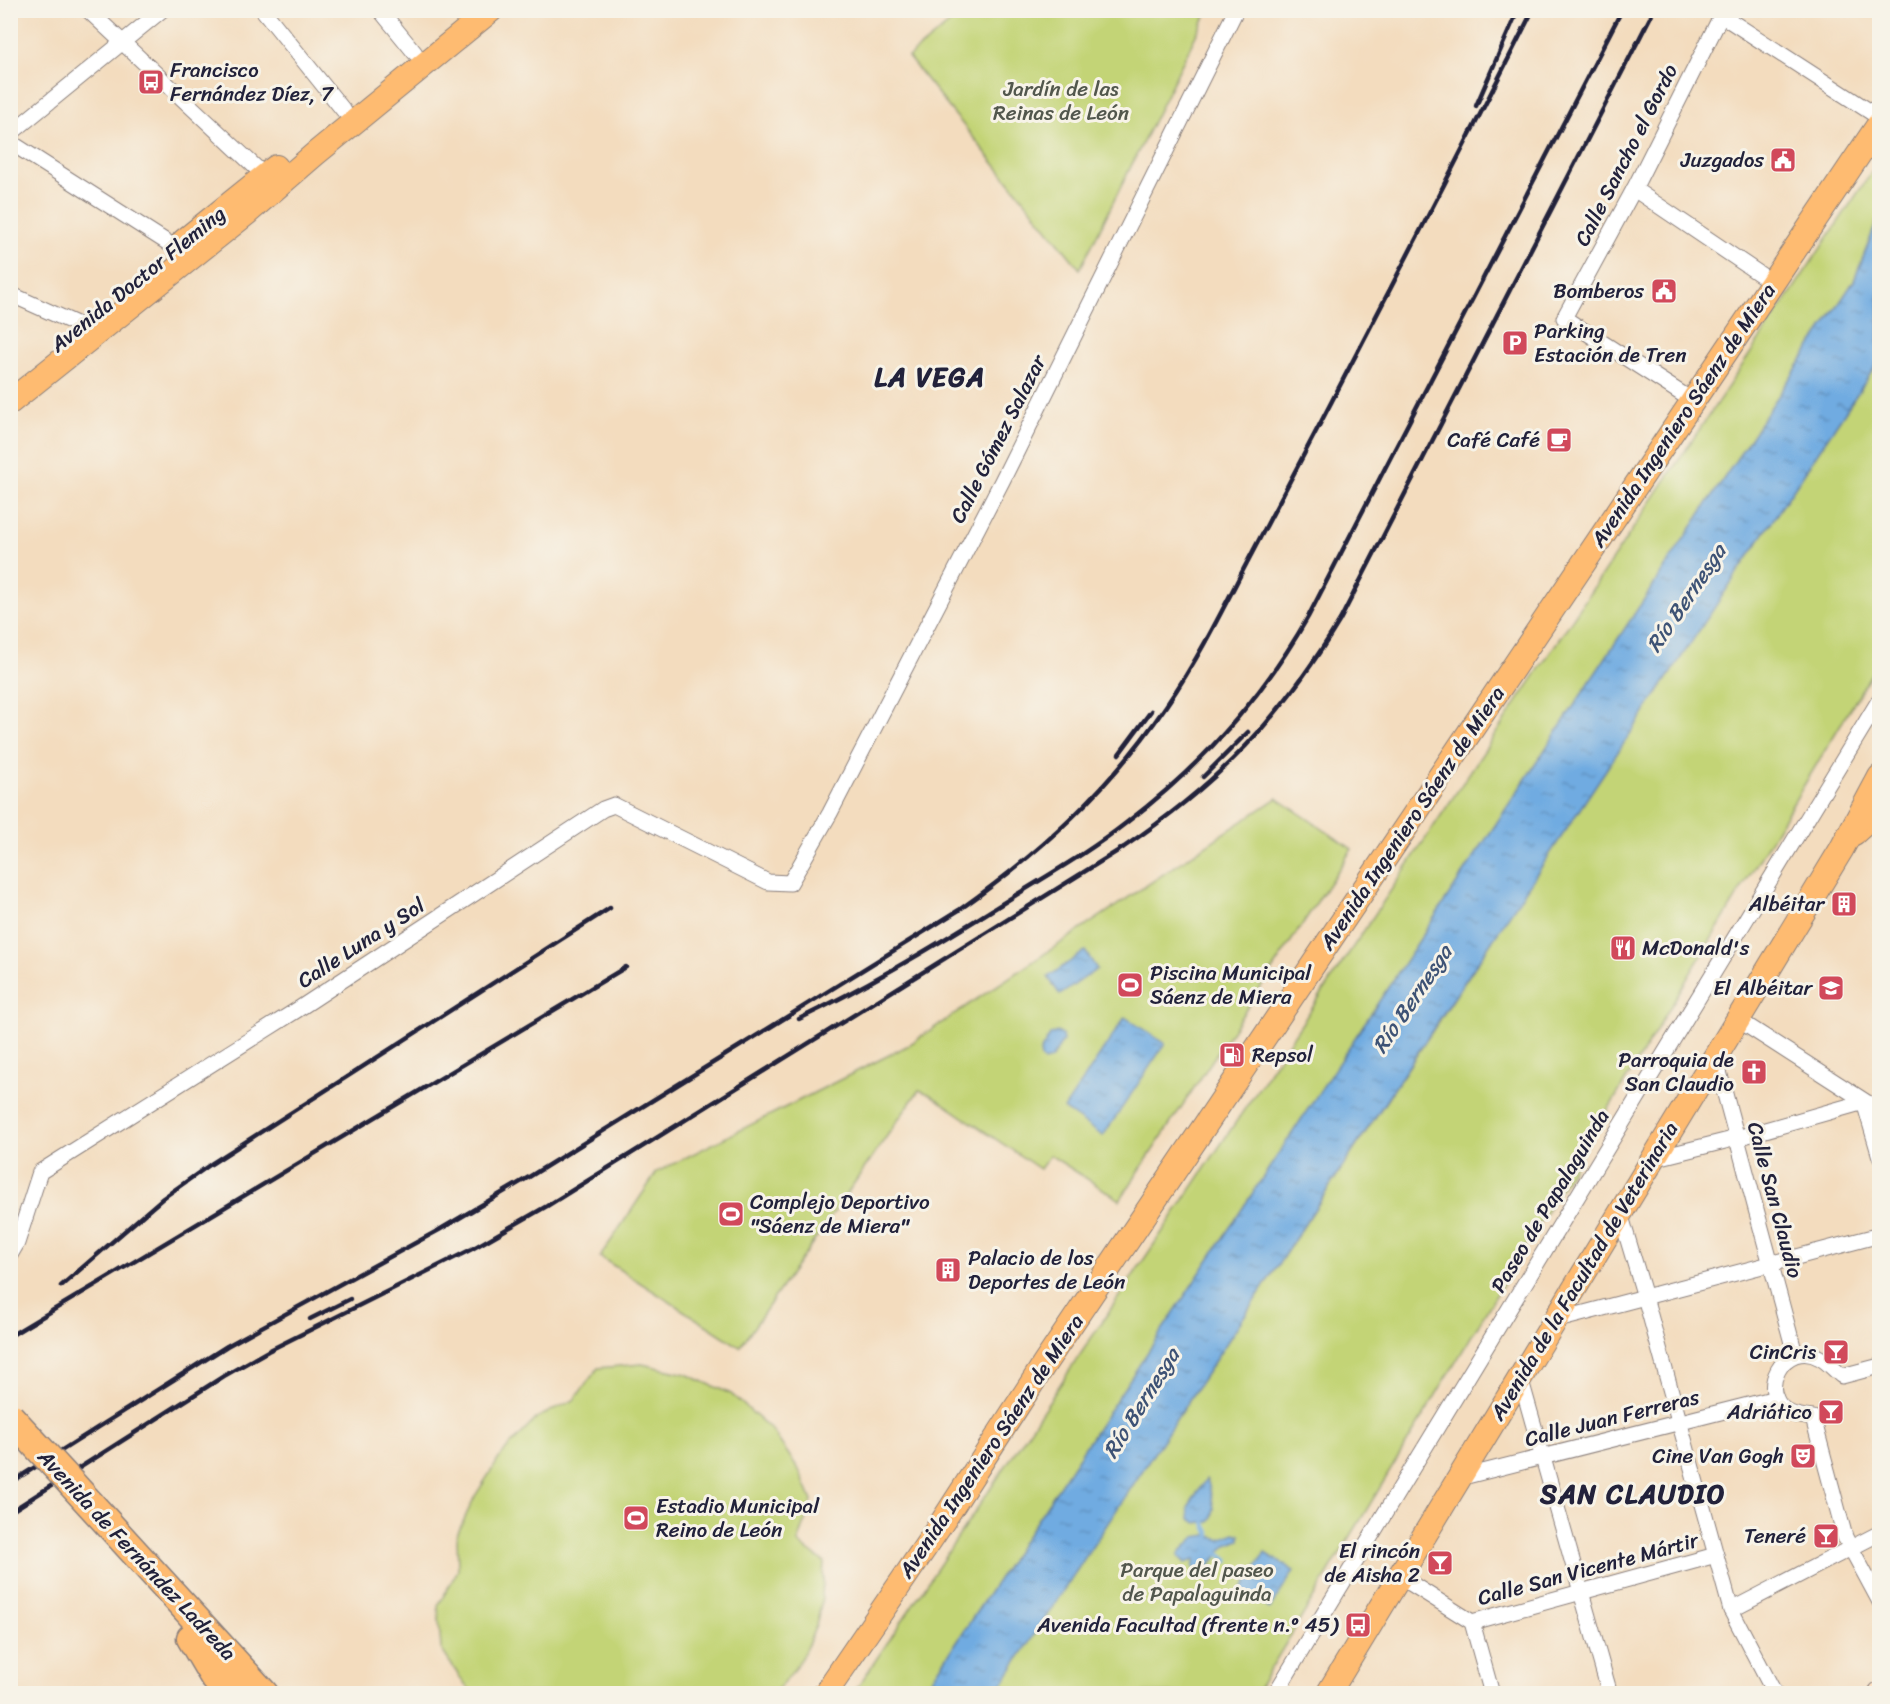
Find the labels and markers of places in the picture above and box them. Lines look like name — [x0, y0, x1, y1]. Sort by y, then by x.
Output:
place label: Francisco Fernández Díez, 7 — [170, 51, 335, 113]
bus stop icon: Francisco Fernández Díez, 7 — [136, 67, 166, 97]
place label: Juzgados — [1680, 141, 1764, 179]
public building icon: Juzgados — [1768, 145, 1798, 175]
place label: Bomberos — [1553, 272, 1644, 310]
public building icon: Bomberos — [1649, 276, 1679, 306]
place label: Parking Estación de Tren — [1534, 312, 1687, 374]
parking icon: Parking Estación de Tren — [1500, 328, 1530, 358]
place label: Café Café — [1447, 421, 1540, 459]
cafe icon: Café Café — [1544, 425, 1574, 455]
place label: Albéitar — [1748, 885, 1825, 923]
building icon: Albéitar — [1829, 889, 1859, 919]
place label: McDonald's — [1642, 929, 1750, 967]
restaurant icon: McDonald's — [1608, 933, 1638, 963]
place label: Piscina Municipal Sáenz de Miera — [1150, 954, 1312, 1016]
place label: El Albéitar — [1713, 969, 1813, 1007]
sports icon: Piscina Municipal Sáenz de Miera — [1115, 970, 1145, 1000]
school or university icon: El Albéitar — [1816, 973, 1846, 1003]
place label: Repsol — [1252, 1036, 1314, 1074]
fuel station icon: Repsol — [1217, 1040, 1247, 1070]
place label: Parroquia de San Claudio — [1618, 1041, 1734, 1103]
church icon: Parroquia de San Claudio — [1739, 1057, 1769, 1087]
place label: Complejo Deportivo "Sáenz de Miera" — [750, 1183, 930, 1245]
sports icon: Complejo Deportivo "Sáenz de Miera" — [716, 1199, 746, 1229]
place label: Palacio de los Deportes de León — [968, 1239, 1125, 1301]
building icon: Palacio de los Deportes de León — [933, 1255, 963, 1285]
place label: CinCris — [1750, 1333, 1816, 1371]
bar icon: CinCris — [1821, 1337, 1851, 1367]
place label: Adriático — [1726, 1393, 1812, 1431]
bar icon: Adriático — [1816, 1397, 1846, 1427]
place label: Cine Van Gogh — [1652, 1437, 1784, 1475]
theatre icon: Cine Van Gogh — [1788, 1441, 1818, 1471]
place label: Estadio Municipal Reino de León — [656, 1487, 820, 1549]
sports icon: Estadio Municipal Reino de León — [621, 1503, 651, 1533]
place label: Teneré — [1744, 1517, 1806, 1555]
bar icon: Teneré — [1811, 1521, 1841, 1551]
place label: El rincón de Aisha 2 — [1324, 1532, 1420, 1594]
bar icon: El rincón de Aisha 2 — [1425, 1548, 1455, 1578]
place label: Avenida Facultad (frente n.º 45) — [1036, 1606, 1340, 1644]
bus stop icon: Avenida Facultad (frente n.º 45) — [1343, 1610, 1373, 1640]

